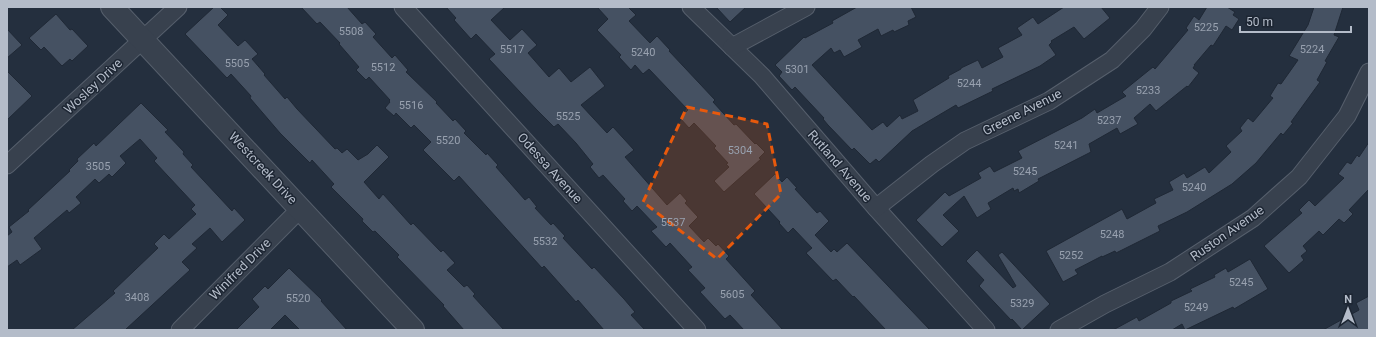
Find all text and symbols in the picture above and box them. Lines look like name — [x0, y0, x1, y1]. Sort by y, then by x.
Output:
scale bar — [1240, 8, 1351, 34]
text: 50 m — [1246, 15, 1273, 29]
house number: 5225 — [1194, 21, 1218, 34]
house number: 5508 — [339, 25, 363, 38]
house number: 5517 — [500, 43, 524, 56]
house number: 5224 — [1300, 43, 1324, 56]
house number: 5240 — [631, 46, 655, 59]
street label: Wosley Drive — [61, 55, 125, 117]
house number: 5505 — [225, 57, 249, 70]
house number: 5512 — [371, 61, 395, 74]
house number: 5301 — [785, 63, 809, 76]
house number: 5244 — [957, 77, 981, 90]
house number: 5233 — [1136, 84, 1160, 97]
street label: Greene Avenue — [980, 86, 1064, 138]
house number: 5516 — [399, 99, 423, 112]
house number: 5525 — [556, 110, 580, 123]
house number: 5237 — [1097, 114, 1121, 127]
street label: Rutland Avenue — [805, 127, 875, 205]
street label: Westcreek Drive — [226, 129, 300, 207]
street label: Odessa Avenue — [515, 130, 586, 206]
house number: 5520 — [436, 134, 460, 147]
house number: 5241 — [1054, 139, 1078, 152]
house number: 5304 — [728, 144, 752, 157]
house number: 3505 — [86, 160, 110, 173]
house number: 5245 — [1013, 165, 1037, 178]
house number: 5240 — [1182, 181, 1206, 194]
street label: Ruston Avenue — [1187, 202, 1267, 264]
house number: 5537 — [661, 216, 685, 229]
house number: 5248 — [1100, 228, 1124, 241]
street label: Winifred Drive — [206, 235, 274, 303]
house number: 5532 — [533, 235, 557, 248]
house number: 5252 — [1059, 249, 1083, 262]
house number: 5245 — [1229, 276, 1253, 289]
house number: 5605 — [720, 288, 744, 301]
north arrow — [1328, 289, 1368, 329]
house number: 3408 — [125, 291, 149, 304]
house number: 5520 — [286, 292, 310, 305]
text: N — [1344, 293, 1352, 306]
house number: 5329 — [1010, 297, 1034, 310]
house number: 5249 — [1184, 301, 1208, 314]

